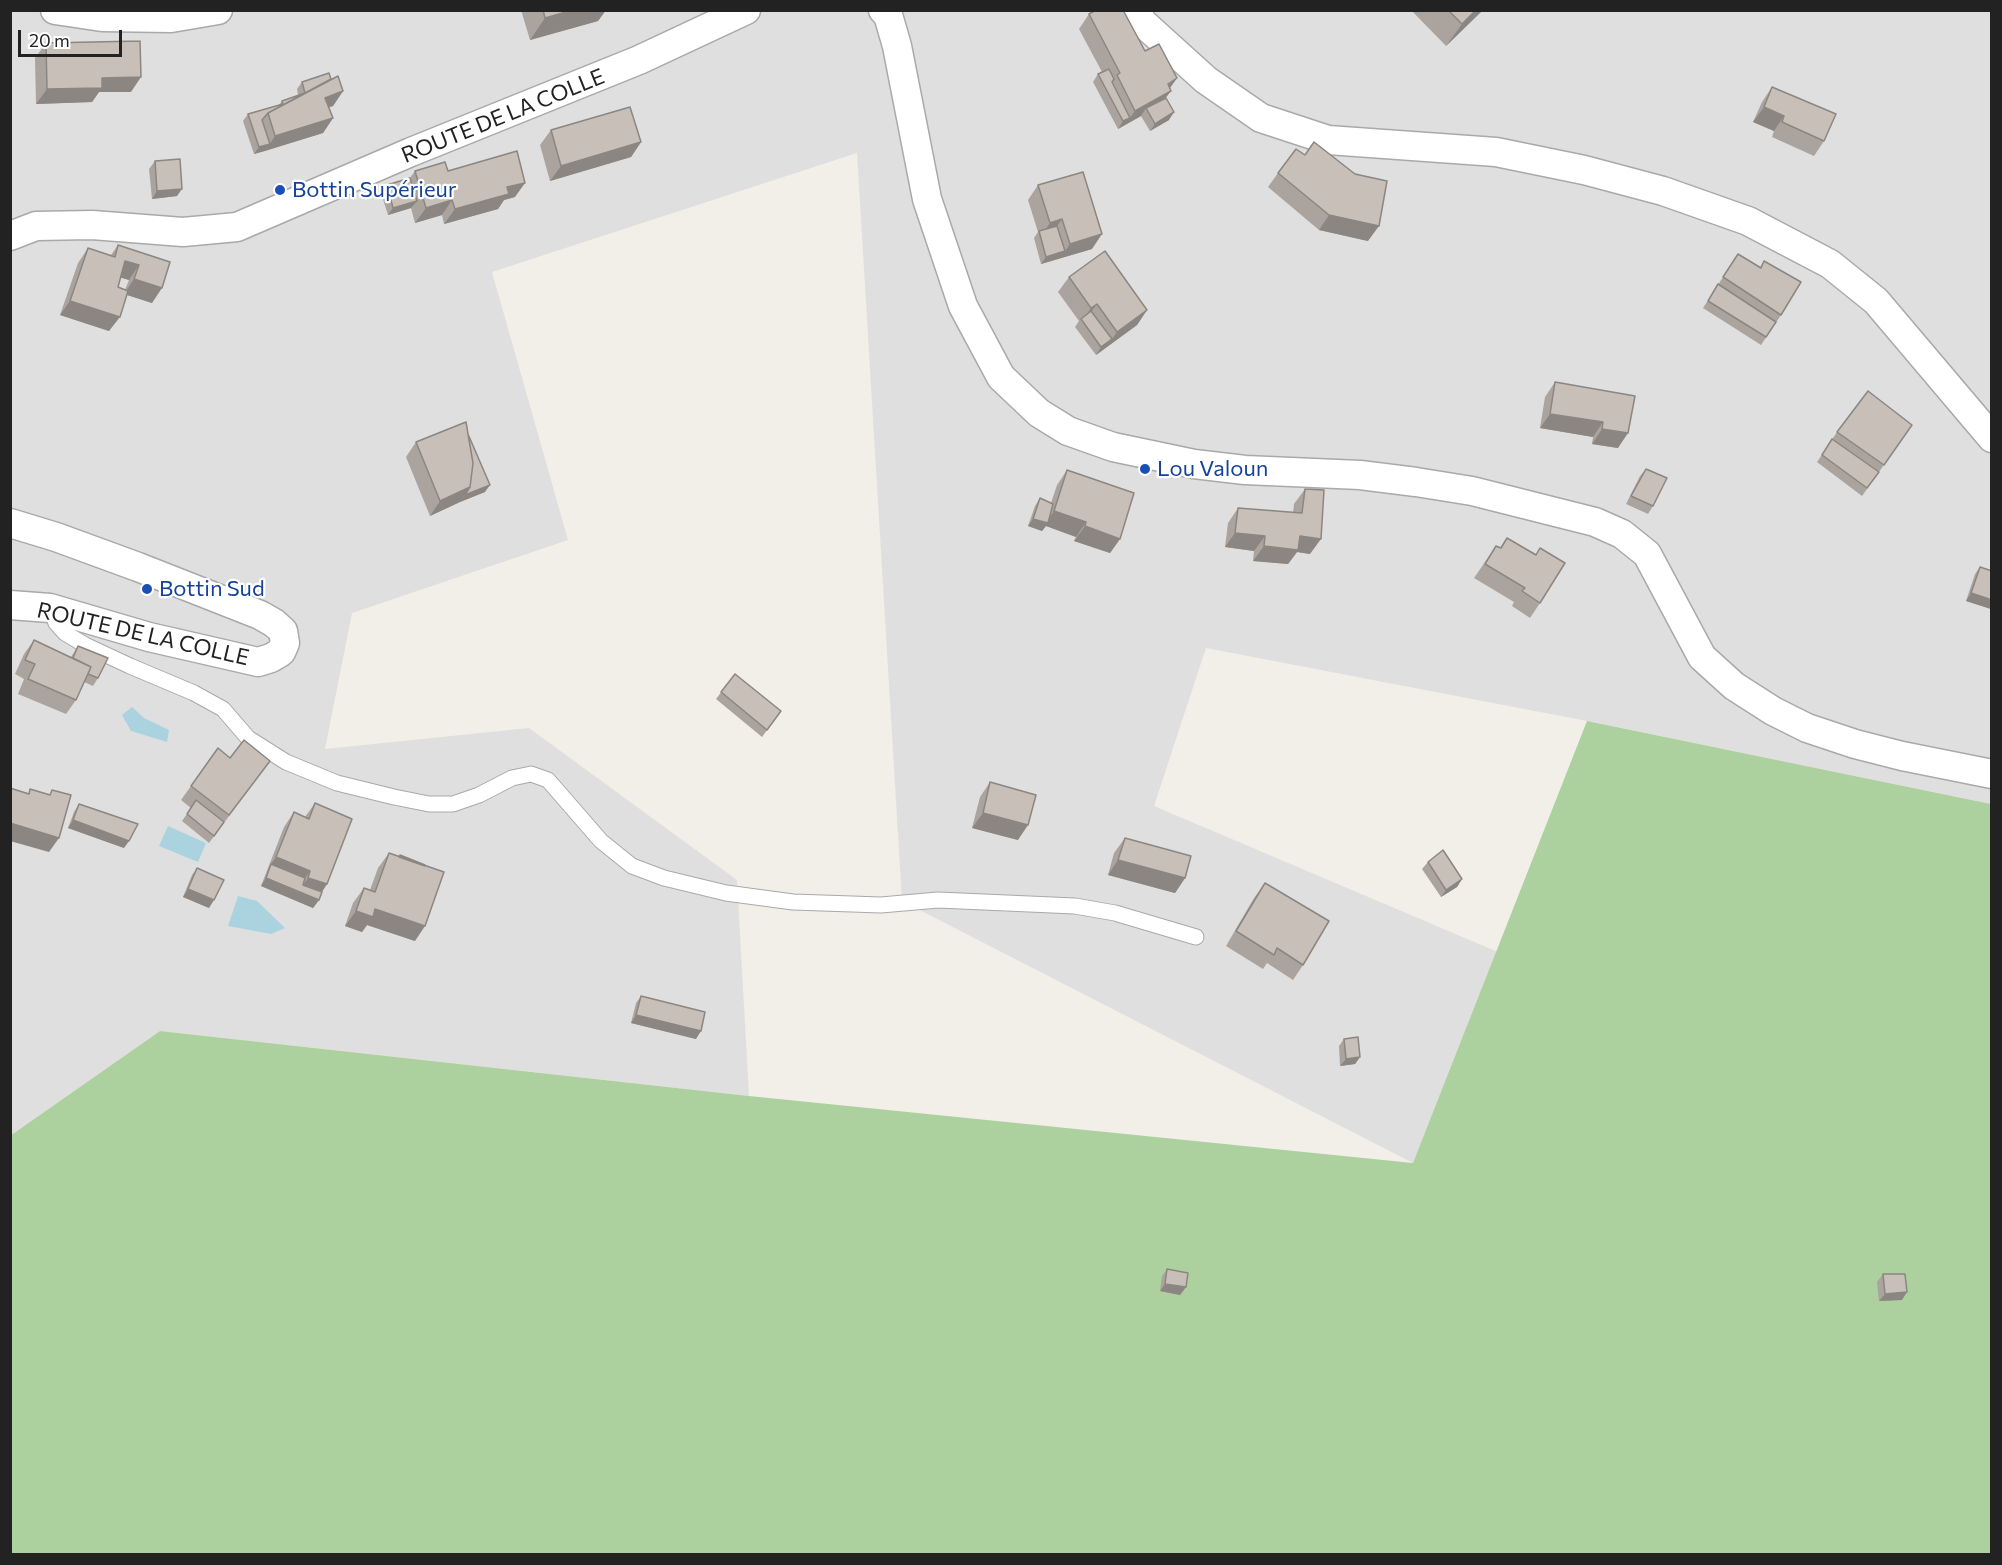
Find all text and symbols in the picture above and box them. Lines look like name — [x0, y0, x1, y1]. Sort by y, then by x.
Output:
scale bar — [21, 18, 124, 56]
text: 20 m — [29, 29, 70, 51]
street label: ROUTE DE LA COLLE — [398, 63, 608, 169]
place label: Bottin Supérieur — [292, 177, 457, 203]
marker: Bottin Supérieur — [273, 183, 287, 197]
place label: Lou Valoun — [1157, 456, 1268, 482]
marker: Lou Valoun — [1138, 462, 1152, 476]
place label: Bottin Sud — [159, 576, 265, 602]
marker: Bottin Sud — [140, 582, 154, 596]
street label: ROUTE DE LA COLLE — [35, 597, 251, 671]

